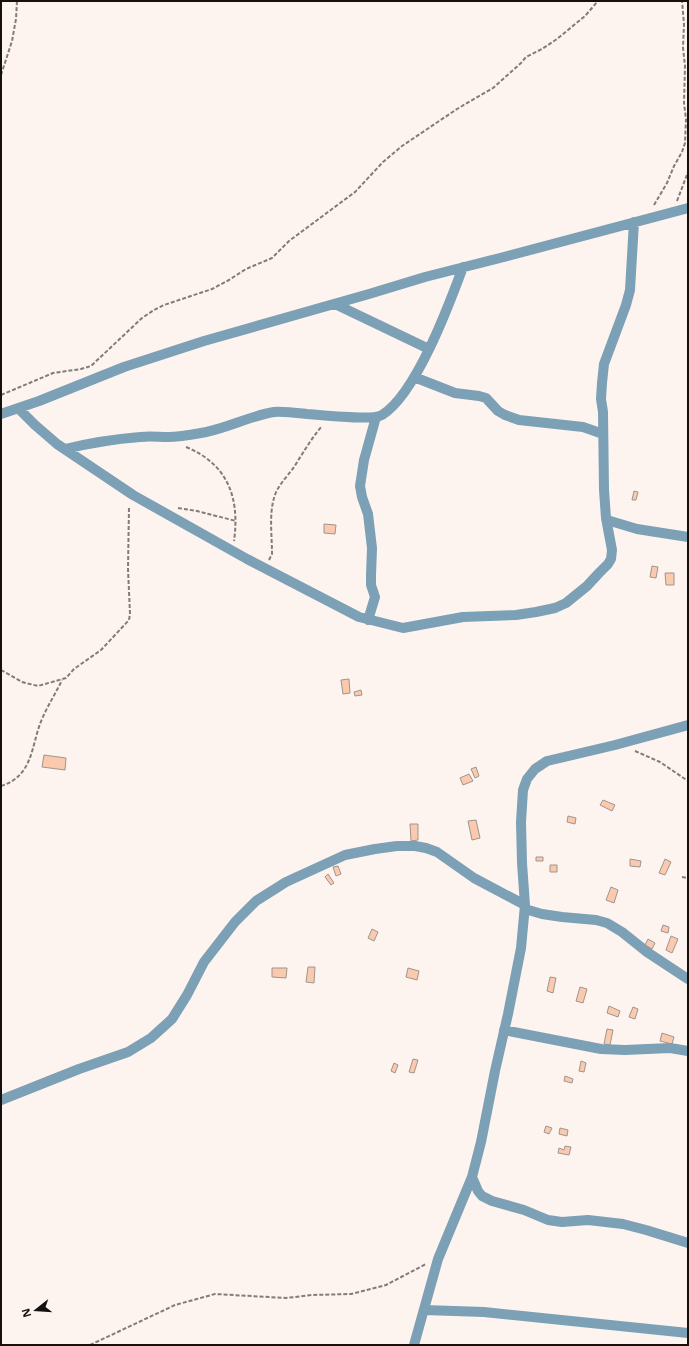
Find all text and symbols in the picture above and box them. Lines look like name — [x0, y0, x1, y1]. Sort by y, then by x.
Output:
north arrow — [16, 1290, 56, 1330]
text: N — [17, 1307, 34, 1320]

